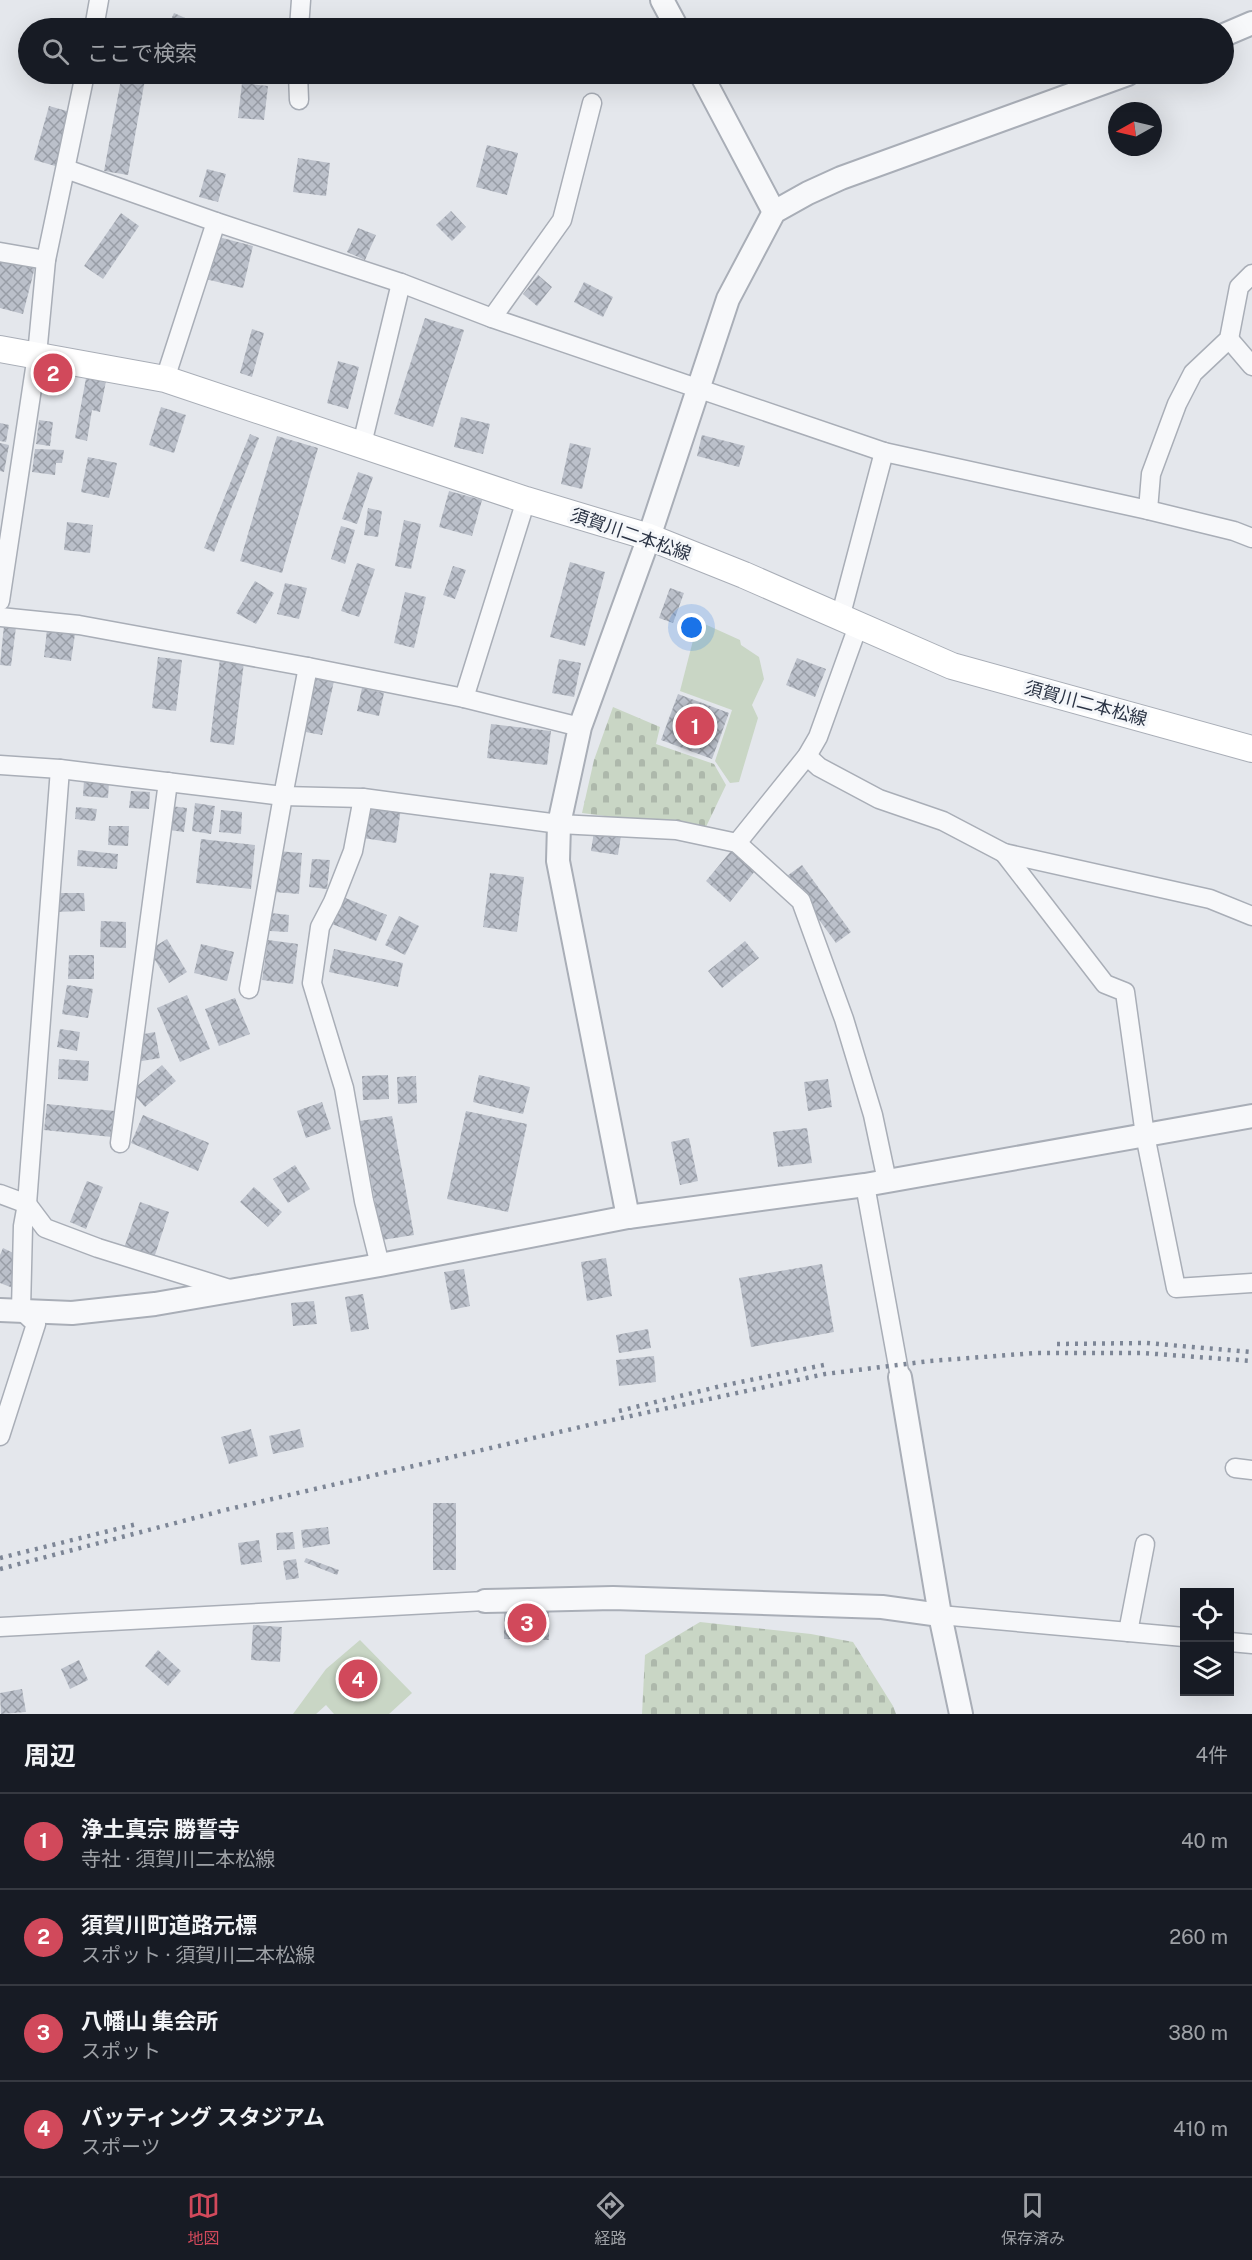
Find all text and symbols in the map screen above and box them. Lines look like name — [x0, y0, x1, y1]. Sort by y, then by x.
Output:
search box — [18, 18, 1234, 84]
icon: search — [39, 35, 72, 68]
text: ここで検索 — [87, 40, 197, 66]
north arrow — [1108, 102, 1162, 156]
pin: 2 — [34, 350, 72, 395]
street label: 須賀川二本松線 — [568, 504, 694, 564]
your location — [677, 613, 706, 642]
street label: 須賀川二本松線 — [1022, 677, 1150, 729]
pin: 1 — [676, 704, 714, 748]
map controls — [1180, 1588, 1234, 1696]
button: locate — [1180, 1588, 1234, 1642]
pin: 3 — [508, 1600, 546, 1646]
button: layers — [1180, 1642, 1234, 1696]
pin: 4 — [338, 1656, 378, 1702]
text: 周辺 — [24, 1740, 76, 1771]
text: 4件 — [1195, 1743, 1228, 1767]
text: 浄土真宗 勝誓寺 — [81, 1816, 240, 1842]
text: 1 — [39, 1829, 48, 1853]
text: 40 m — [1181, 1829, 1228, 1853]
text: 寺社 · 須賀川二本松線 — [81, 1847, 275, 1871]
text: 須賀川町道路元標 — [81, 1912, 257, 1938]
text: 2 — [37, 1925, 50, 1949]
text: 260 m — [1169, 1925, 1228, 1949]
text: スポット · 須賀川二本松線 — [81, 1943, 315, 1967]
text: 八幡山 集会所 — [81, 2008, 218, 2034]
text: 3 — [37, 2021, 50, 2045]
text: 380 m — [1168, 2021, 1228, 2045]
text: スポット — [81, 2039, 161, 2063]
text: バッティング スタジアム — [81, 2104, 325, 2130]
text: 4 — [37, 2117, 50, 2141]
text: 410 m — [1173, 2117, 1228, 2141]
text: スポーツ — [81, 2135, 161, 2159]
tab: 地図 — [187, 2189, 220, 2249]
tab: 経路 — [594, 2189, 627, 2249]
tab: 保存済み — [1001, 2189, 1065, 2249]

